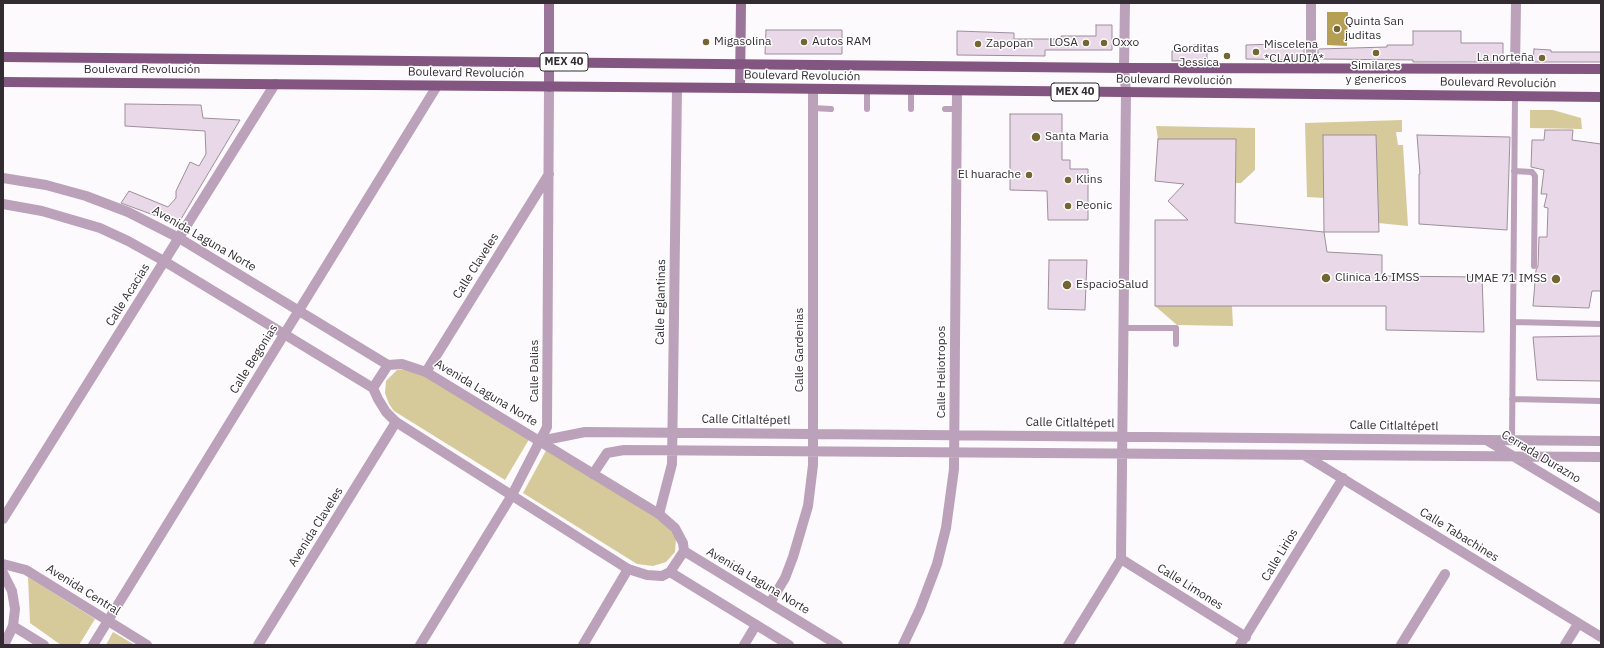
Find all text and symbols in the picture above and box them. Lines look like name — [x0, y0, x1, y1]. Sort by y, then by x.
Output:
place label: Quinta San juditas — [1345, 15, 1404, 43]
marker: Quinta San juditas — [1332, 24, 1342, 34]
place label: Migasolina — [714, 35, 772, 49]
place label: Autos RAM — [812, 35, 871, 49]
place label: LOSA — [1049, 36, 1078, 50]
place label: Oxxo — [1112, 36, 1139, 50]
marker: Migasolina — [701, 37, 711, 47]
marker: Autos RAM — [799, 37, 809, 47]
place label: Zapopan — [986, 37, 1033, 51]
marker: LOSA — [1081, 38, 1091, 48]
marker: Oxxo — [1099, 38, 1109, 48]
place label: Miscelena *CLAUDIA* — [1264, 38, 1324, 66]
marker: Zapopan — [973, 39, 983, 49]
place label: Gorditas Jessica — [1173, 42, 1219, 70]
marker: Miscelena *CLAUDIA* — [1251, 47, 1261, 57]
marker: Similares y genericos — [1371, 48, 1381, 58]
marker: Gorditas Jessica — [1222, 51, 1232, 61]
place label: La norteña — [1477, 51, 1534, 65]
road number: MEX 40 — [540, 53, 588, 71]
marker: La norteña — [1537, 53, 1547, 63]
place label: Similares y genericos — [1345, 59, 1407, 87]
street label: Boulevard Revolución — [84, 63, 200, 77]
street label: Boulevard Revolución — [408, 65, 524, 81]
street label: Boulevard Revolución — [744, 68, 860, 84]
street label: Boulevard Revolución — [1116, 72, 1232, 88]
street label: Boulevard Revolución — [1440, 75, 1556, 91]
road number: MEX 40 — [1051, 83, 1099, 101]
place label: Santa Maria — [1045, 130, 1109, 144]
marker: Santa Maria — [1030, 131, 1042, 143]
place label: El huarache — [958, 168, 1021, 182]
marker: El huarache — [1024, 170, 1034, 180]
place label: Klins — [1076, 173, 1103, 187]
marker: Klins — [1063, 175, 1073, 185]
place label: Peonic — [1076, 199, 1112, 213]
marker: Peonic — [1063, 201, 1073, 211]
street label: Avenida Laguna Norte — [149, 203, 259, 275]
street label: Calle Claveles — [450, 230, 502, 302]
street label: Calle Eglantinas — [653, 259, 669, 345]
street label: Calle Acacias — [103, 261, 153, 329]
place label: Clinica 16 IMSS — [1335, 271, 1419, 285]
marker: Clinica 16 IMSS — [1320, 272, 1332, 284]
place label: UMAE 71 IMSS — [1466, 272, 1547, 286]
marker: UMAE 71 IMSS — [1550, 273, 1562, 285]
place label: EspacioSalud — [1076, 278, 1148, 292]
marker: EspacioSalud — [1061, 279, 1073, 291]
street label: Calle Gardenias — [793, 308, 807, 392]
street label: Calle Begonias — [227, 322, 281, 396]
street label: Calle Heliotropos — [935, 326, 949, 418]
street label: Calle Dalias — [528, 340, 542, 402]
street label: Avenida Laguna Norte — [432, 356, 540, 430]
street label: Calle Citlaltépetl — [701, 412, 791, 428]
street label: Calle Citlaltépetl — [1025, 415, 1115, 431]
street label: Calle Citlaltépetl — [1349, 418, 1439, 434]
street label: Cerrada Durazno — [1499, 428, 1583, 486]
street label: Avenida Claveles — [286, 485, 346, 569]
street label: Calle Tabachines — [1417, 505, 1501, 565]
street label: Calle Lirios — [1259, 526, 1301, 584]
street label: Avenida Laguna Norte — [704, 544, 812, 618]
street label: Avenida Central — [43, 561, 123, 619]
street label: Calle Limones — [1154, 561, 1226, 613]

